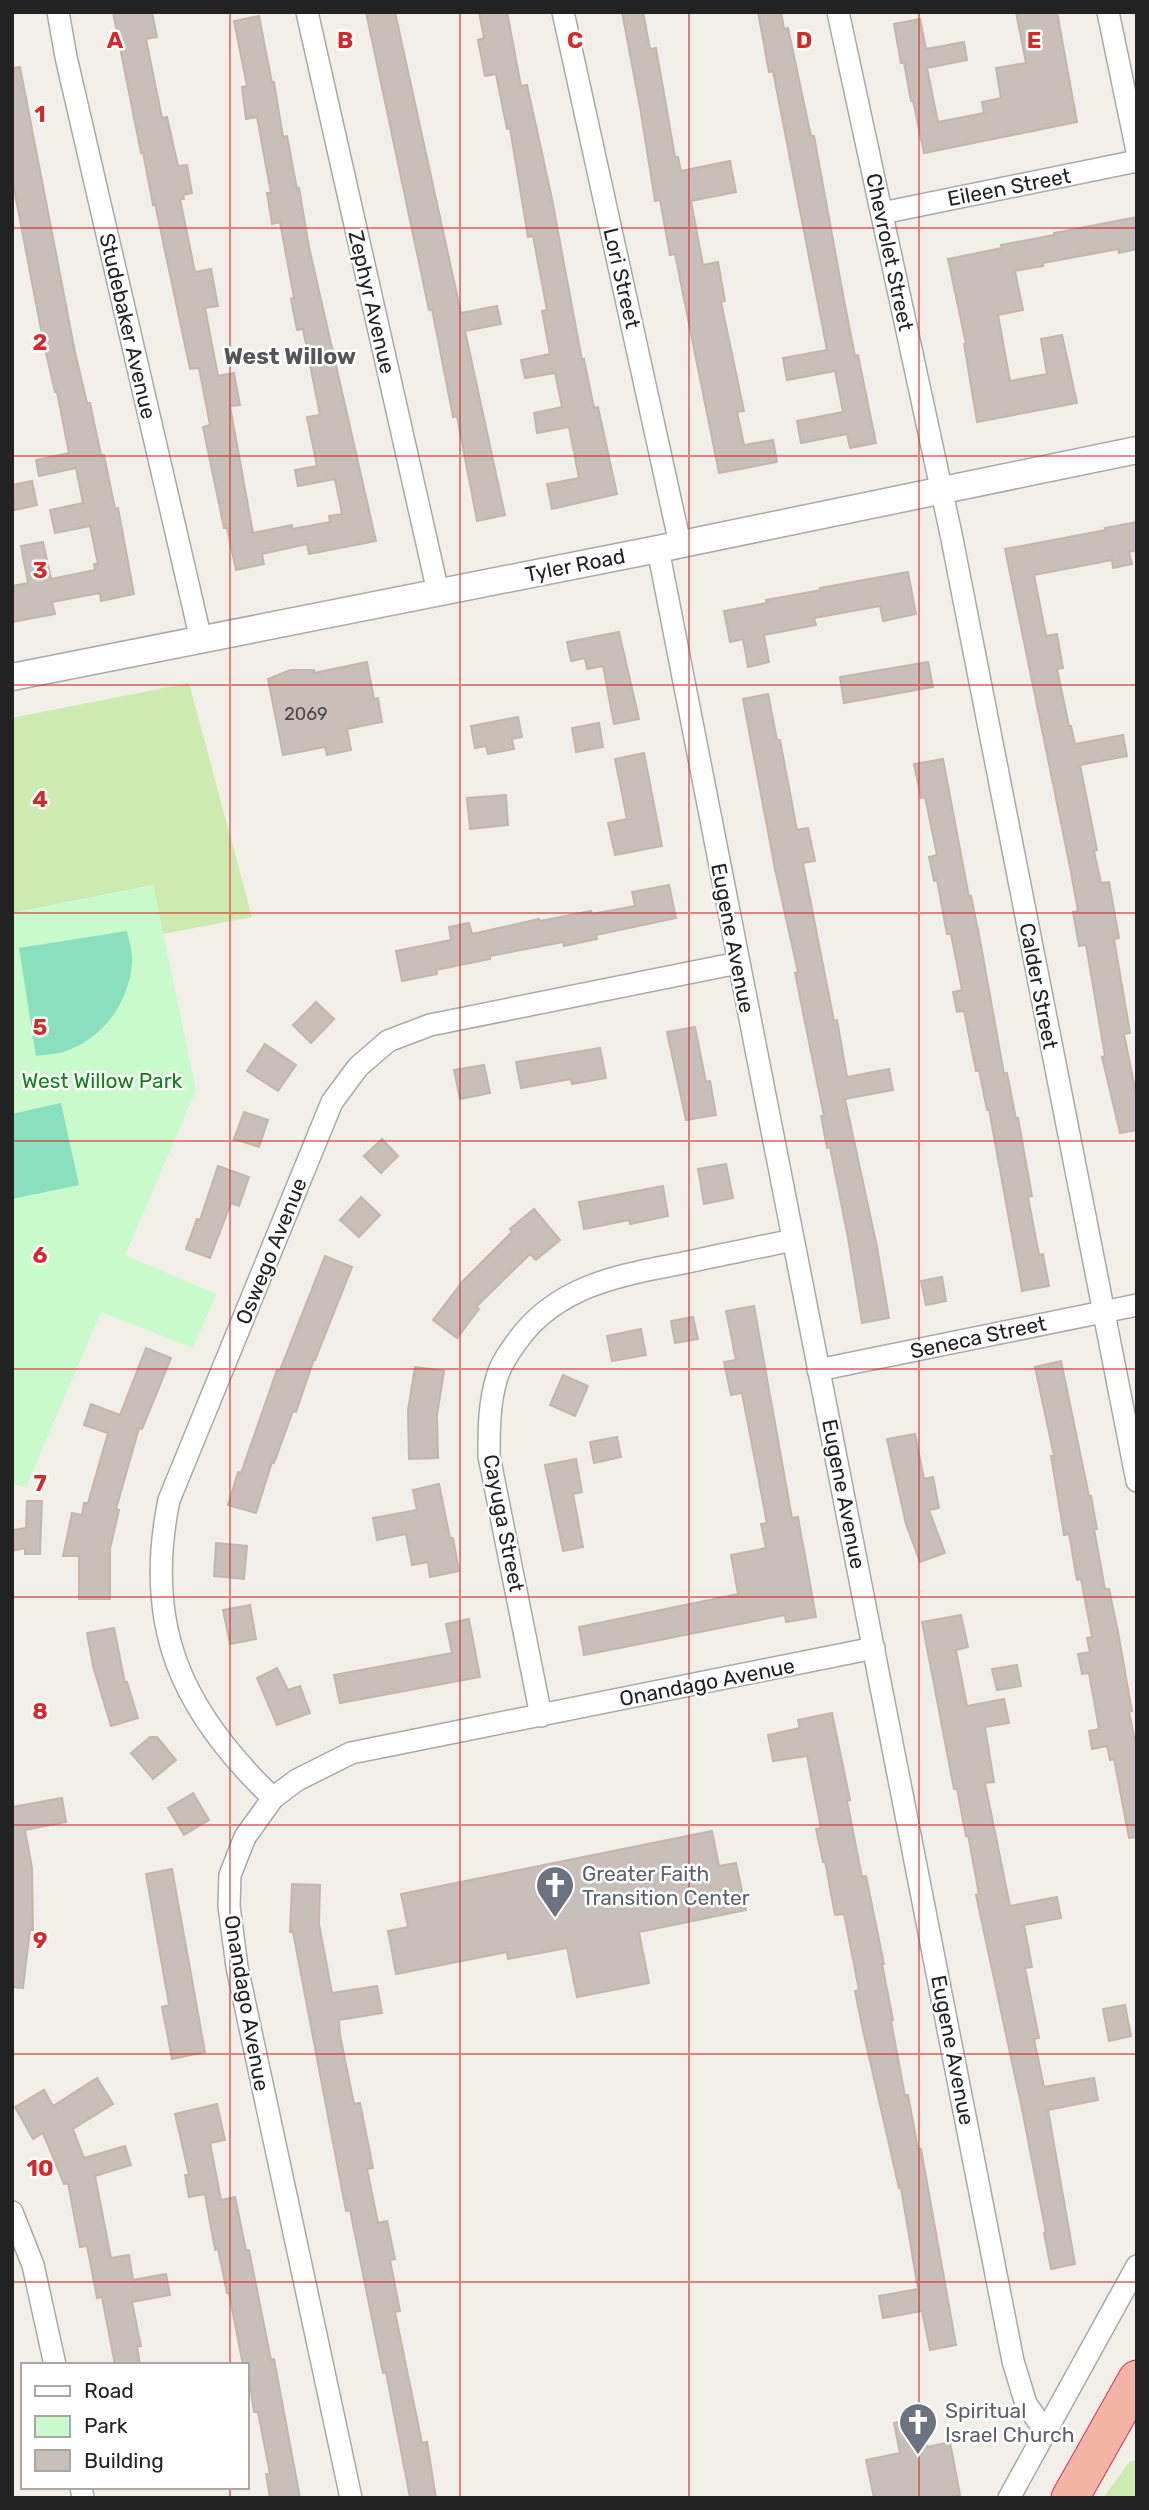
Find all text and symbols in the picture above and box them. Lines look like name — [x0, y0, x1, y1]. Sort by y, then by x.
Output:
text: A — [107, 26, 124, 54]
text: B — [337, 26, 353, 54]
text: C — [567, 26, 583, 54]
text: D — [796, 26, 812, 54]
text: E — [1027, 26, 1041, 54]
text: 1 — [34, 100, 46, 128]
street label: Eileen Street — [945, 163, 1073, 211]
street label: Chevrolet Street — [861, 171, 919, 333]
street label: Lori Street — [598, 225, 646, 331]
street label: Zephyr Avenue — [343, 228, 401, 376]
street label: Studebaker Avenue — [94, 231, 162, 421]
text: 2 — [33, 328, 47, 356]
district label: West Willow — [224, 342, 356, 370]
street label: Tyler Road — [523, 543, 627, 587]
text: 3 — [32, 556, 48, 584]
house number: 2069 — [284, 703, 328, 725]
text: 4 — [32, 785, 48, 813]
street label: Eugene Avenue — [706, 861, 760, 1015]
street label: Calder Street — [1014, 921, 1064, 1051]
text: 5 — [33, 1013, 48, 1041]
park label: West Willow Park — [22, 1068, 183, 1093]
street label: Oswego Avenue — [230, 1174, 312, 1328]
text: 6 — [33, 1241, 48, 1269]
street label: Seneca Street — [908, 1310, 1048, 1364]
street label: Eugene Avenue — [817, 1417, 871, 1571]
street label: Cayuga Street — [478, 1452, 530, 1594]
text: 7 — [33, 1469, 47, 1497]
street label: Onandago Avenue — [617, 1653, 797, 1711]
text: 8 — [32, 1697, 48, 1725]
place label: Greater Faith Transition Center — [582, 1861, 750, 1910]
church icon: Greater Faith Transition Center — [534, 1864, 576, 1919]
street label: Onandago Avenue — [219, 1913, 275, 2093]
text: 9 — [33, 1926, 47, 1954]
street label: Eugene Avenue — [926, 1973, 980, 2127]
text: 10 — [26, 2154, 54, 2182]
legend — [21, 2363, 248, 2489]
text: Road — [84, 2378, 134, 2403]
place label: Spiritual Israel Church — [945, 2398, 1074, 2447]
church icon: Spiritual Israel Church — [897, 2401, 939, 2456]
text: Park — [84, 2413, 128, 2438]
text: Building — [84, 2448, 164, 2473]

